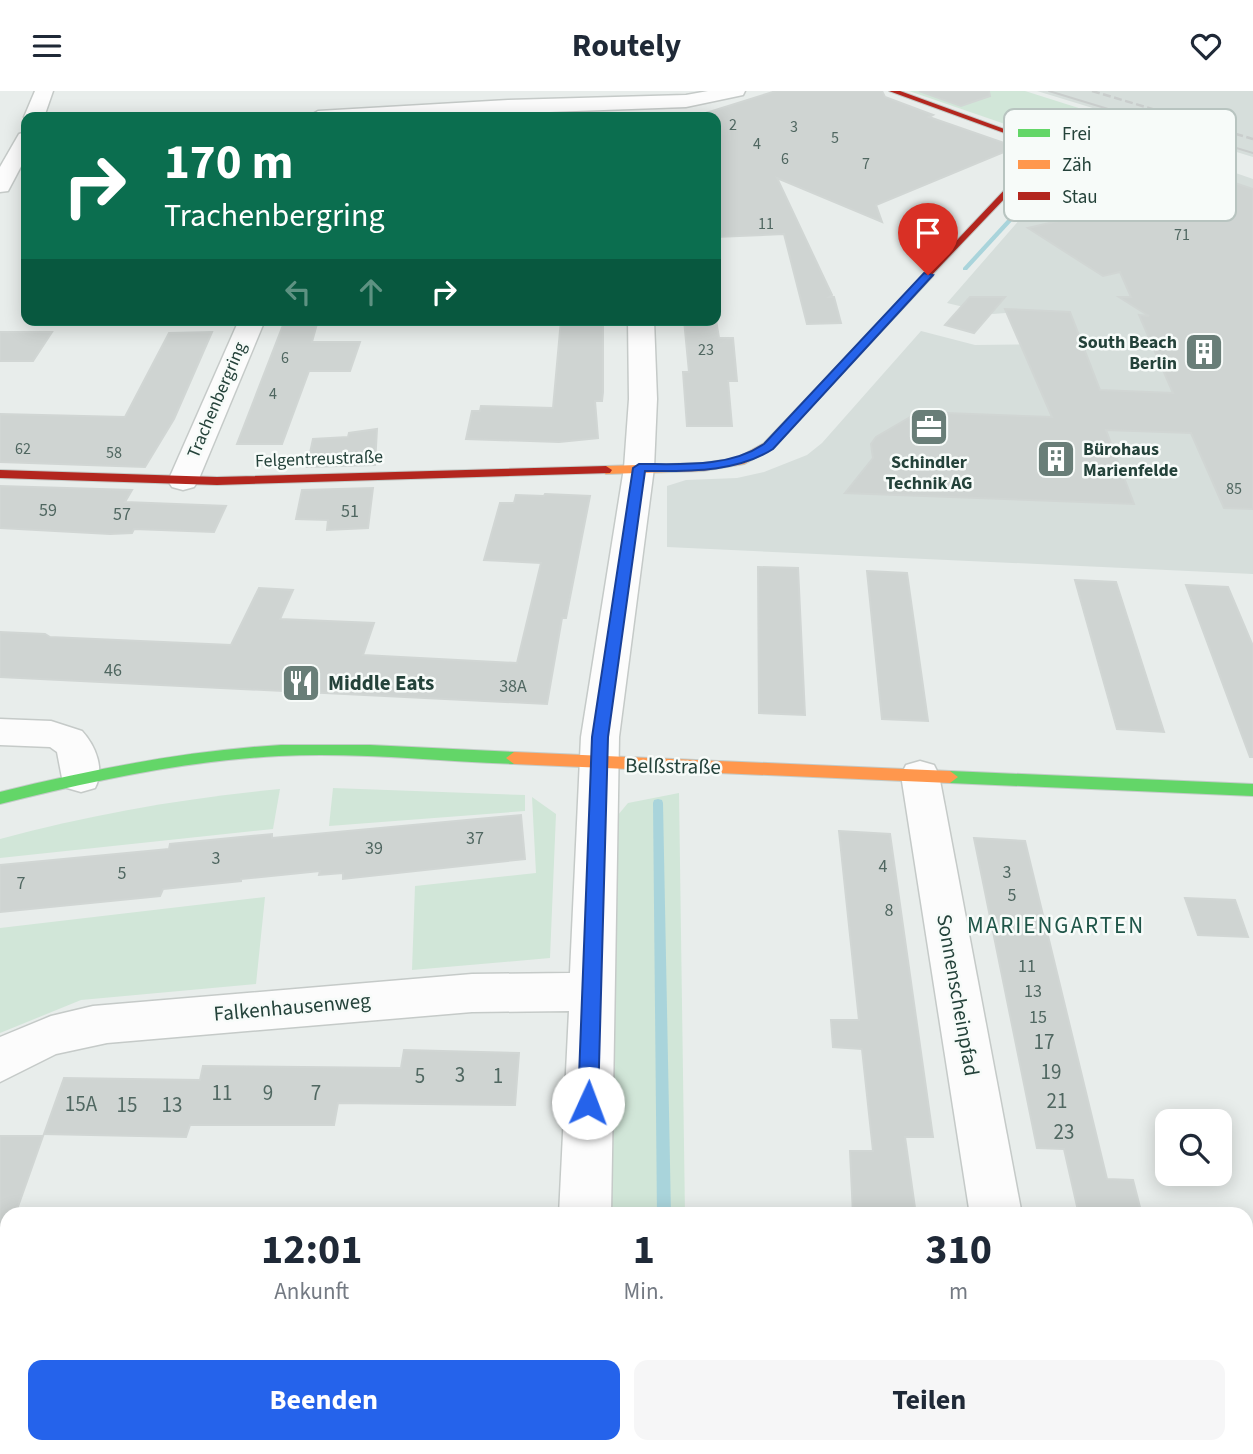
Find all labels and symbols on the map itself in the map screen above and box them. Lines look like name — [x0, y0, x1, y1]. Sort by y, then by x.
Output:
legend — [1004, 109, 1236, 221]
house number: 2 — [729, 114, 737, 136]
house number: 3 — [790, 116, 798, 138]
text: Frei — [1062, 121, 1092, 148]
house number: 5 — [831, 127, 839, 149]
house number: 4 — [753, 133, 761, 155]
house number: 6 — [781, 148, 789, 170]
text: Zäh — [1062, 152, 1092, 179]
house number: 7 — [862, 153, 870, 175]
text: Stau — [1062, 184, 1098, 211]
pin — [898, 203, 958, 275]
house number: 11 — [758, 213, 774, 235]
house number: 71 — [1174, 224, 1190, 246]
place label: South Beach Berlin — [1078, 330, 1177, 376]
building icon: South Beach Berlin — [1183, 331, 1225, 373]
street label: Trachenbergring — [181, 338, 253, 462]
house number: 23 — [698, 339, 714, 361]
house number: 6 — [281, 347, 289, 369]
house number: 4 — [269, 383, 277, 405]
office icon: Schindler Technik AG — [908, 406, 950, 448]
place label: Bürohaus Marienfelde — [1083, 437, 1178, 483]
house number: 62 — [15, 438, 31, 460]
building icon: Bürohaus Marienfelde — [1035, 438, 1077, 480]
house number: 58 — [106, 442, 122, 464]
street label: Felgentreustraße — [255, 444, 384, 474]
place label: Schindler Technik AG — [885, 450, 973, 496]
house number: 85 — [1226, 478, 1242, 500]
house number: 59 — [39, 498, 57, 523]
house number: 51 — [341, 499, 359, 524]
house number: 57 — [113, 502, 131, 527]
house number: 46 — [104, 658, 122, 683]
restaurant icon: Middle Eats — [280, 662, 322, 704]
place label: Middle Eats — [328, 668, 434, 698]
house number: 38A — [499, 674, 527, 699]
street label: Belßstraße — [625, 750, 721, 782]
house number: 37 — [466, 826, 484, 851]
house number: 39 — [365, 836, 383, 861]
house number: 3 — [212, 846, 221, 871]
house number: 4 — [879, 854, 888, 879]
house number: 3 — [1003, 860, 1012, 885]
house number: 5 — [118, 861, 127, 886]
house number: 7 — [17, 871, 26, 896]
house number: 5 — [1008, 883, 1017, 908]
house number: 8 — [885, 898, 894, 923]
district label: MARIENGARTEN — [967, 909, 1145, 942]
street label: Sonnenscheinpfad — [929, 912, 987, 1078]
house number: 11 — [1018, 954, 1036, 979]
house number: 13 — [1024, 979, 1042, 1004]
street label: Falkenhausenweg — [212, 985, 372, 1029]
house number: 15 — [1029, 1005, 1047, 1030]
house number: 17 — [1034, 1027, 1054, 1057]
house number: 19 — [1041, 1057, 1061, 1087]
house number: 3 — [455, 1060, 465, 1090]
house number: 5 — [415, 1061, 425, 1091]
house number: 1 — [493, 1061, 503, 1091]
position arrow — [551, 1066, 625, 1140]
house number: 11 — [212, 1078, 232, 1108]
house number: 9 — [263, 1078, 273, 1108]
house number: 7 — [311, 1078, 321, 1108]
house number: 21 — [1047, 1086, 1067, 1116]
house number: 15A — [65, 1089, 98, 1119]
house number: 15 — [117, 1090, 137, 1120]
house number: 13 — [162, 1090, 182, 1120]
house number: 23 — [1054, 1117, 1074, 1147]

